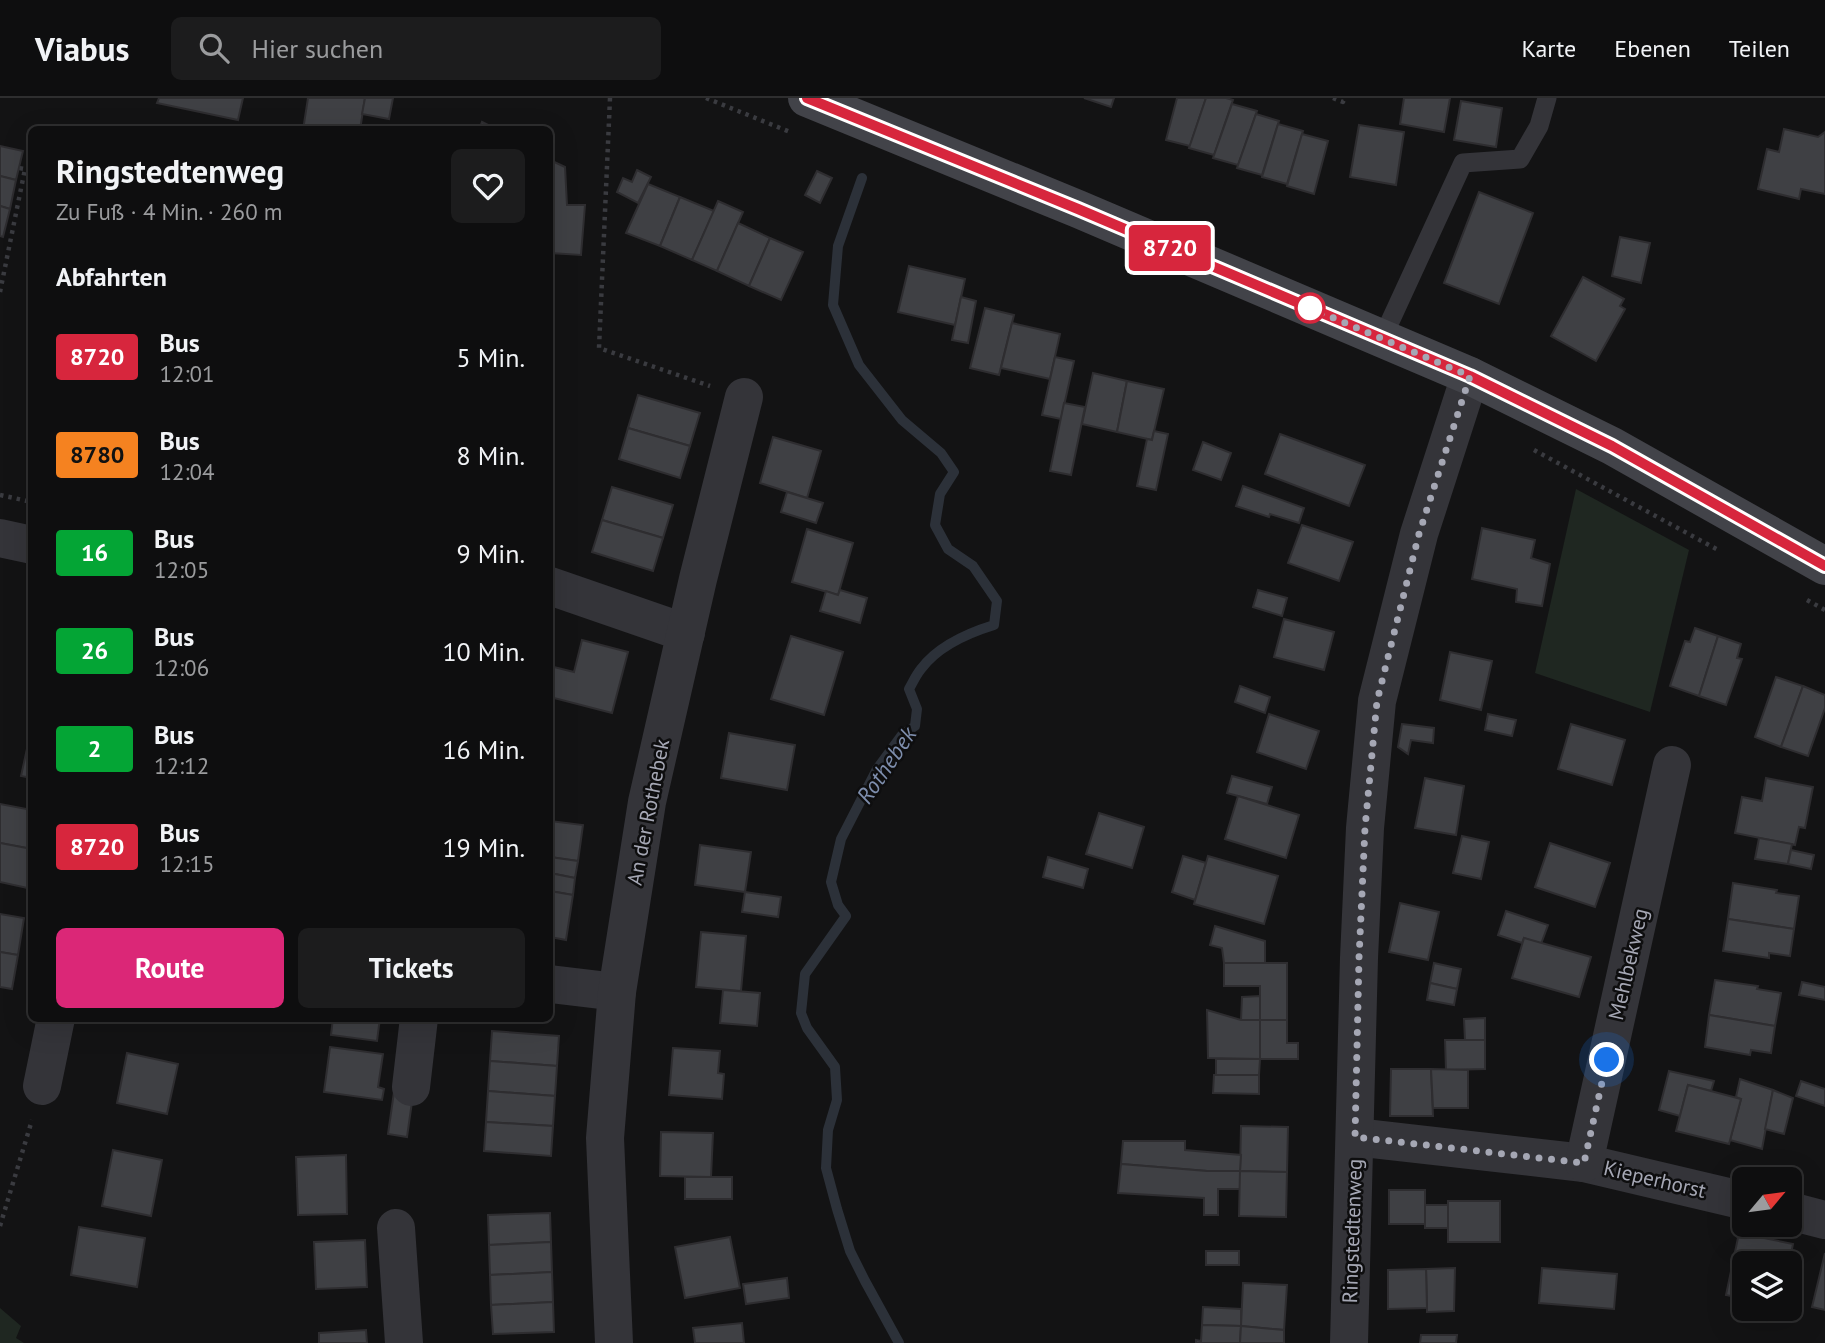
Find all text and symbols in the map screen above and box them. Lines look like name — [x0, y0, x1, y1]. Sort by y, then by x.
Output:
search box — [171, 17, 661, 80]
text: Viabus — [35, 27, 129, 70]
icon: search — [195, 29, 233, 67]
text: Hier suchen — [251, 32, 383, 65]
text: Karte — [1522, 33, 1576, 64]
text: Ebenen — [1614, 33, 1691, 64]
text: Teilen — [1729, 33, 1790, 64]
text: Ringstedtenweg — [56, 149, 284, 192]
button: heart — [451, 149, 525, 223]
text: Zu Fuß · 4 Min. · 260 m — [56, 197, 282, 226]
line badge: 8720 — [1121, 225, 1219, 271]
text: 8720 — [1143, 232, 1197, 263]
text: Abfahrten — [56, 260, 167, 293]
unlabelled marker — [1295, 293, 1325, 323]
text: Bus — [159, 326, 200, 359]
text: 8720 — [70, 341, 124, 372]
text: 5 Min. — [457, 341, 525, 374]
text: 12:01 — [159, 359, 215, 388]
text: Bus — [159, 424, 200, 457]
text: 8780 — [70, 439, 124, 470]
text: 8 Min. — [457, 439, 525, 472]
text: 12:04 — [159, 457, 215, 486]
text: Bus — [154, 522, 194, 555]
text: 16 — [81, 537, 108, 568]
text: 9 Min. — [457, 537, 525, 570]
text: 12:05 — [154, 555, 209, 584]
text: Bus — [154, 620, 194, 653]
text: 26 — [81, 635, 108, 666]
text: 10 Min. — [442, 635, 525, 668]
text: 12:06 — [154, 653, 209, 682]
text: Bus — [154, 718, 194, 751]
water label: Rothebek — [850, 720, 923, 809]
text: 2 — [88, 733, 101, 764]
text: 16 Min. — [442, 733, 525, 766]
street label: An der Rothebek — [621, 737, 675, 887]
text: 12:12 — [154, 751, 209, 780]
text: Bus — [159, 816, 200, 849]
text: 8720 — [70, 831, 124, 862]
text: 19 Min. — [442, 831, 525, 864]
text: 12:15 — [159, 849, 215, 878]
street label: Mehlbekweg — [1602, 905, 1654, 1023]
button: Route — [56, 928, 284, 1008]
button: Tickets — [298, 928, 525, 1008]
your location — [1589, 1042, 1624, 1077]
street label: Kieperhorst — [1601, 1154, 1709, 1204]
street label: Ringstedtenweg — [1336, 1158, 1368, 1304]
north arrow — [1732, 1167, 1802, 1237]
map controls — [1732, 1167, 1802, 1321]
button: layers — [1732, 1251, 1802, 1321]

